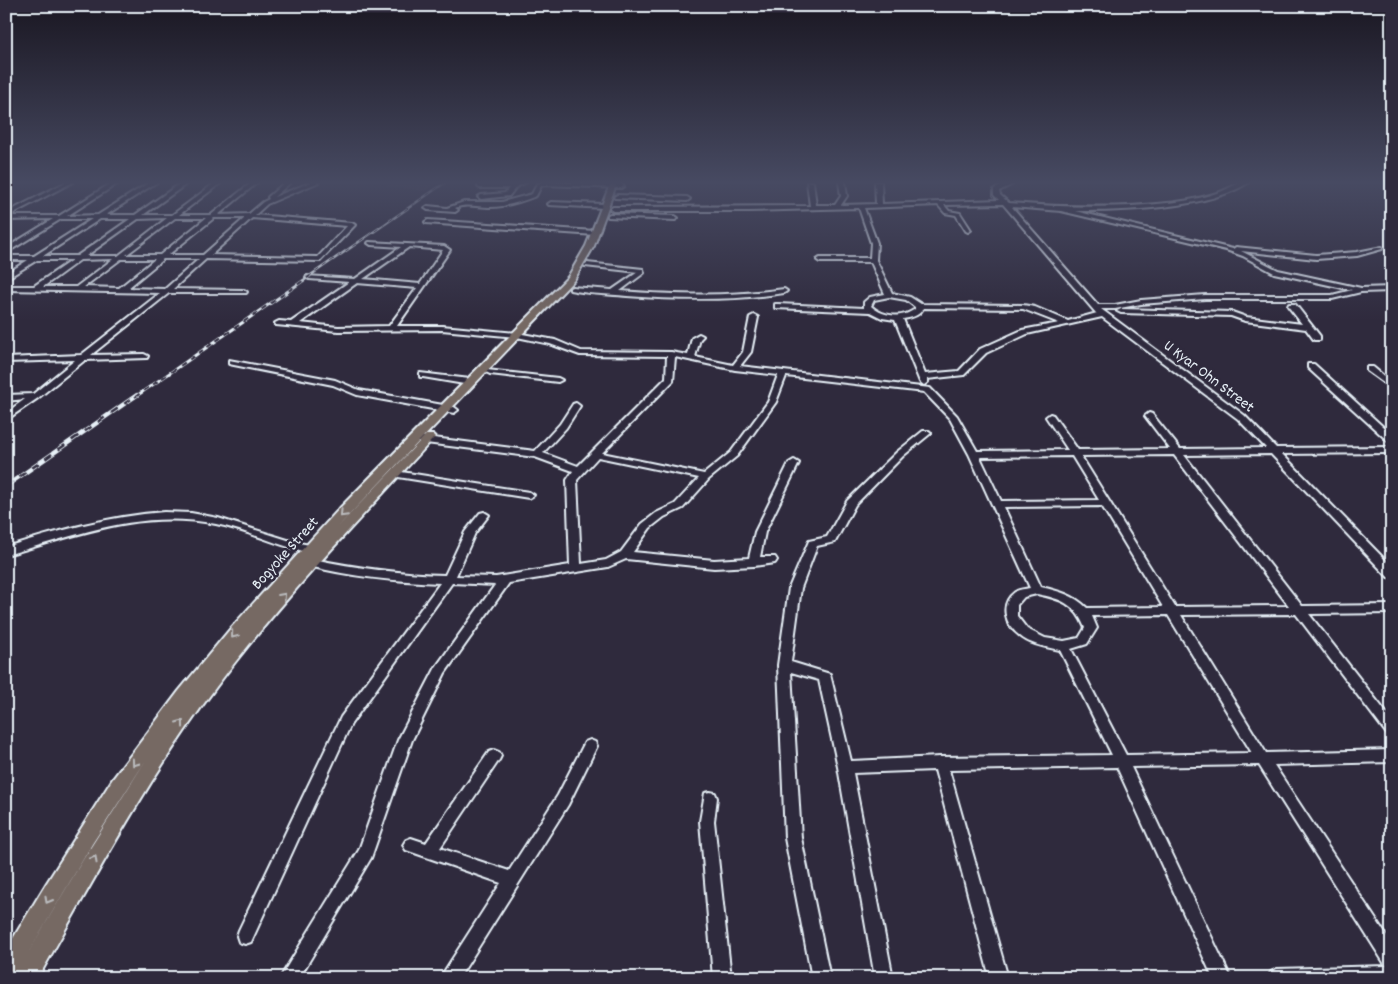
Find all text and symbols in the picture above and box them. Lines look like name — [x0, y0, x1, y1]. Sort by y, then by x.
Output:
street label: U Kyar Ohn Street — [1158, 335, 1259, 419]
one-way arrow — [340, 508, 349, 517]
street label: Bogyoke Street — [247, 512, 325, 595]
one-way arrow — [277, 592, 286, 601]
one-way arrow — [232, 629, 240, 638]
one-way arrow — [176, 720, 184, 729]
one-way arrow — [132, 757, 141, 767]
one-way arrow — [87, 856, 97, 865]
one-way arrow — [44, 895, 54, 904]

